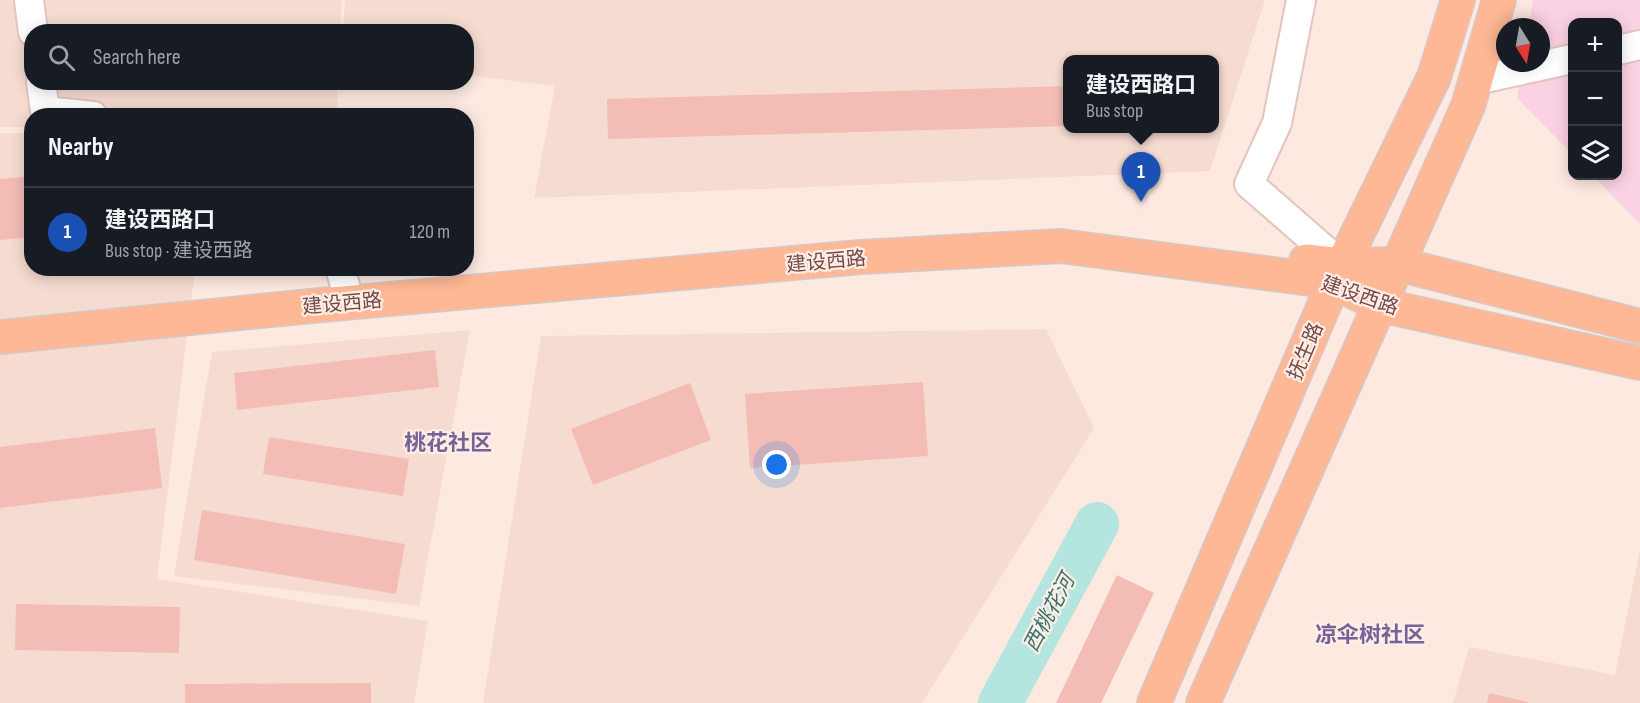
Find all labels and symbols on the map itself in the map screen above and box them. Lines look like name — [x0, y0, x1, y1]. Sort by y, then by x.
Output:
north arrow — [1496, 18, 1550, 72]
pin: 1 — [1122, 152, 1160, 202]
street label: 建设西路 — [785, 247, 867, 277]
street label: 建设西路 — [1318, 272, 1401, 320]
street label: 建设西路 — [301, 289, 383, 319]
street label: 抚生路 — [1283, 319, 1329, 384]
district label: 桃花社区 — [404, 430, 492, 457]
your location — [762, 450, 791, 479]
water label: 西桃花河 — [1019, 567, 1082, 656]
district label: 凉伞树社区 — [1315, 622, 1425, 649]

